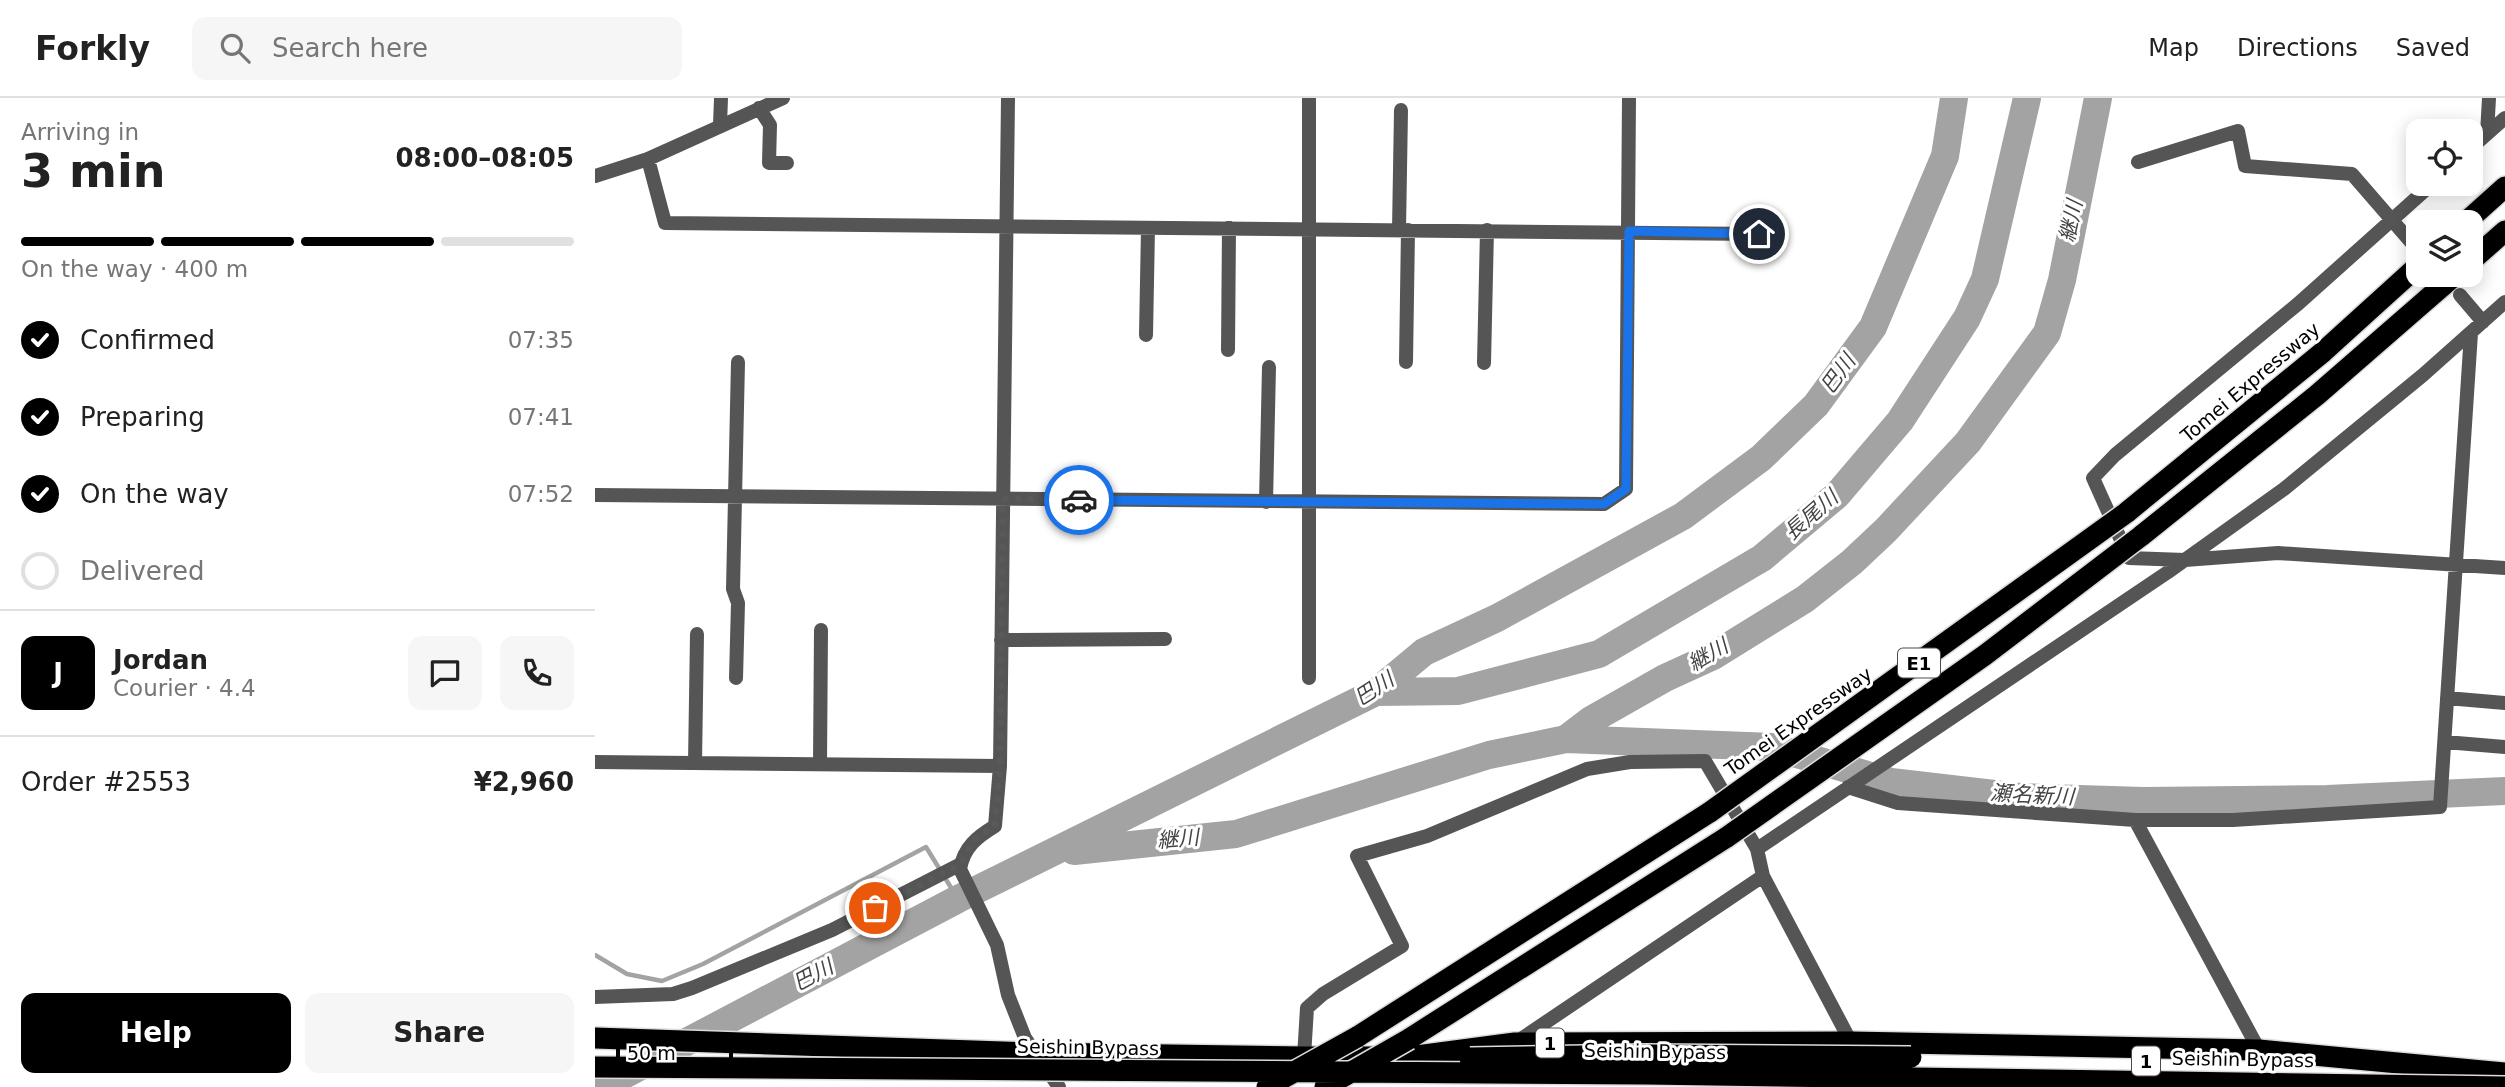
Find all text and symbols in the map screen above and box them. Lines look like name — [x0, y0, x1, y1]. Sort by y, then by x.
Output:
search box — [192, 17, 682, 80]
text: Forkly — [35, 29, 150, 68]
icon: search — [216, 29, 254, 67]
text: Search here — [272, 33, 428, 63]
text: Map — [2148, 34, 2199, 62]
text: Directions — [2237, 34, 2358, 62]
text: Saved — [2396, 34, 2470, 62]
text: Arriving in — [21, 119, 139, 145]
map controls — [2406, 119, 2483, 287]
button: locate — [2406, 119, 2483, 196]
text: 08:00–08:05 — [395, 143, 574, 173]
text: 3 min — [21, 144, 165, 198]
water label: 継川 — [2055, 196, 2088, 244]
pin — [1729, 204, 1789, 264]
button: layers — [2406, 210, 2483, 287]
icon: home — [1740, 215, 1778, 253]
text: On the way · 400 m — [21, 256, 248, 282]
street label: Tomei Expressway — [2175, 318, 2324, 447]
icon: check — [21, 321, 59, 359]
text: Confirmed — [80, 325, 215, 355]
text: 07:35 — [508, 327, 574, 353]
water label: 巴川 — [1816, 348, 1861, 398]
icon: check — [21, 398, 59, 436]
text: Preparing — [80, 402, 205, 432]
text: 07:41 — [508, 404, 574, 430]
courier — [1044, 465, 1114, 535]
icon: check — [21, 475, 59, 513]
text: On the way — [80, 479, 229, 509]
text: 07:52 — [508, 481, 574, 507]
icon: car — [1060, 481, 1098, 519]
water label: 長尾川 — [1779, 484, 1844, 545]
text: Delivered — [80, 556, 204, 586]
water label: 継川 — [1684, 633, 1734, 676]
button: chat — [408, 636, 482, 710]
button: phone — [500, 636, 574, 710]
text: Jordan — [113, 645, 208, 675]
road number: E1 — [1898, 648, 1940, 678]
text: J — [53, 658, 63, 688]
street label: Tomei Expressway — [1720, 662, 1876, 781]
water label: 巴川 — [1350, 666, 1400, 711]
text: Courier · 4.4 — [113, 675, 256, 701]
text: Order #2553 — [21, 767, 191, 797]
text: ¥2,960 — [474, 767, 574, 797]
water label: 瀬名新川 — [1989, 781, 2077, 809]
water label: 継川 — [1156, 825, 1202, 853]
pin — [845, 878, 905, 938]
icon: bag — [856, 889, 894, 927]
water label: 巴川 — [789, 954, 839, 995]
button: Help — [21, 993, 291, 1073]
button: Share — [305, 993, 574, 1073]
road number: 1 — [1536, 1028, 1564, 1058]
street label: Seishin Bypass — [1017, 1035, 1159, 1059]
scale bar — [616, 1038, 733, 1070]
street label: Seishin Bypass — [1584, 1039, 1726, 1063]
text: 50 m — [627, 1042, 676, 1064]
road number: 1 — [2132, 1046, 2160, 1076]
street label: Seishin Bypass — [2172, 1047, 2314, 1071]

